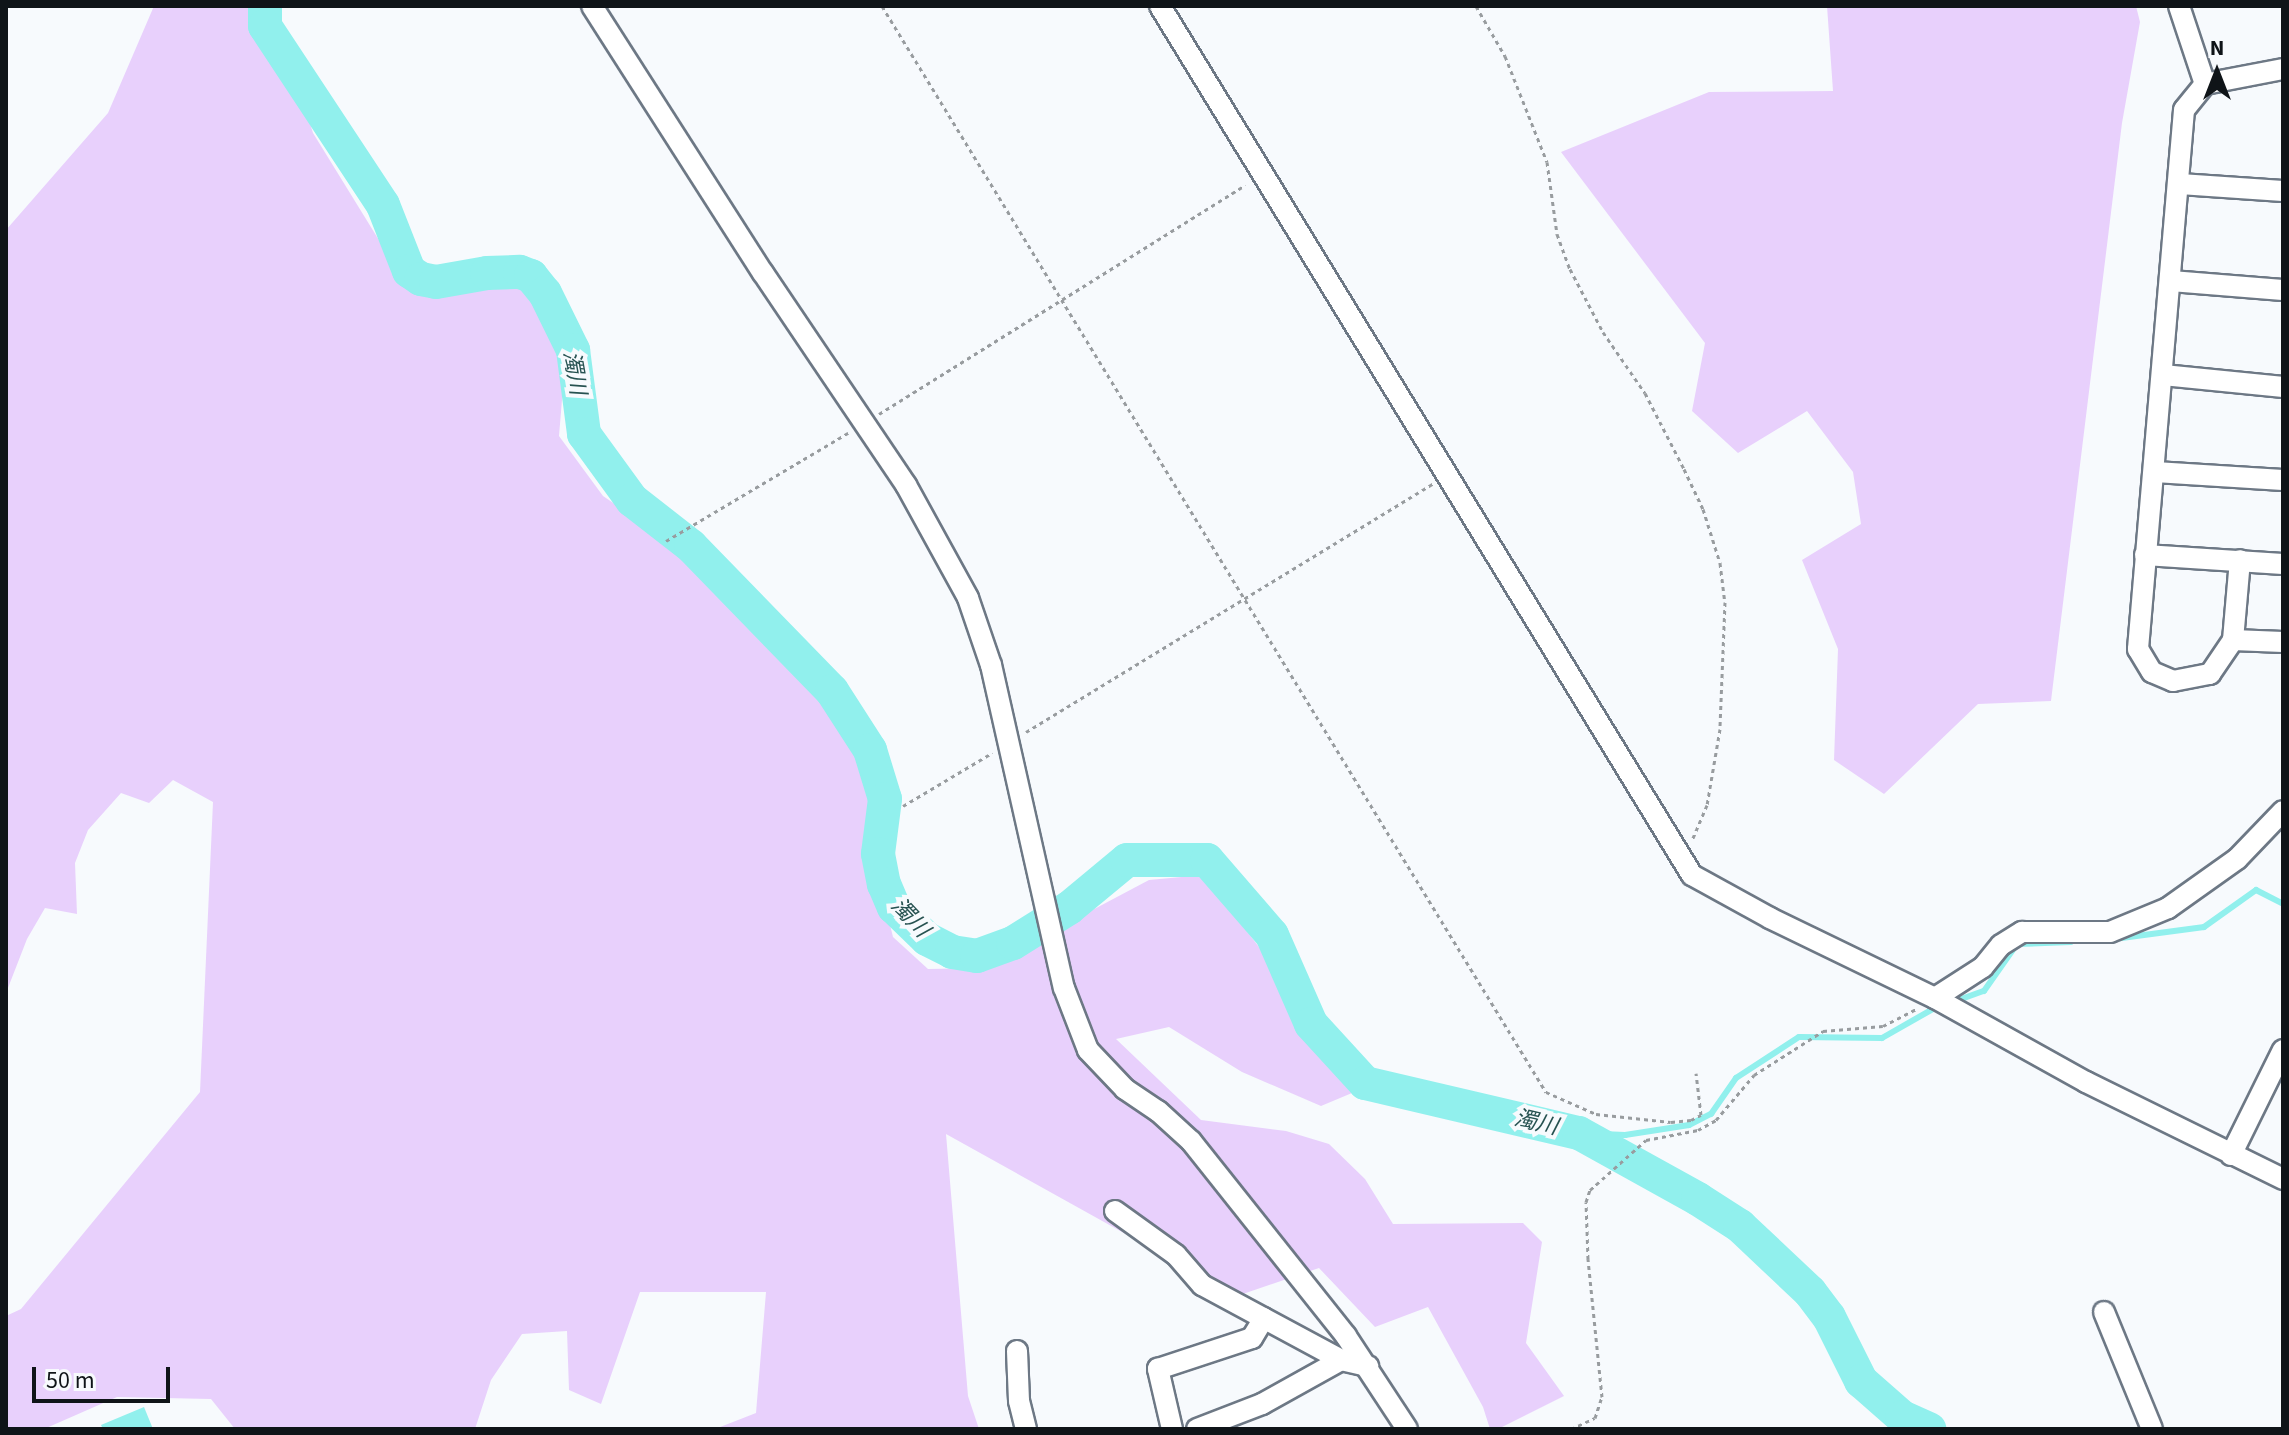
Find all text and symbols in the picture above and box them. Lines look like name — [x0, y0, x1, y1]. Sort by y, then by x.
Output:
north arrow — [2177, 32, 2257, 112]
text: N — [2210, 32, 2224, 64]
water label: 濁川 — [557, 349, 591, 397]
water label: 濁川 — [885, 893, 935, 943]
water label: 濁川 — [1512, 1105, 1560, 1141]
scale bar — [36, 1351, 174, 1401]
text: 50 m — [46, 1363, 95, 1398]

